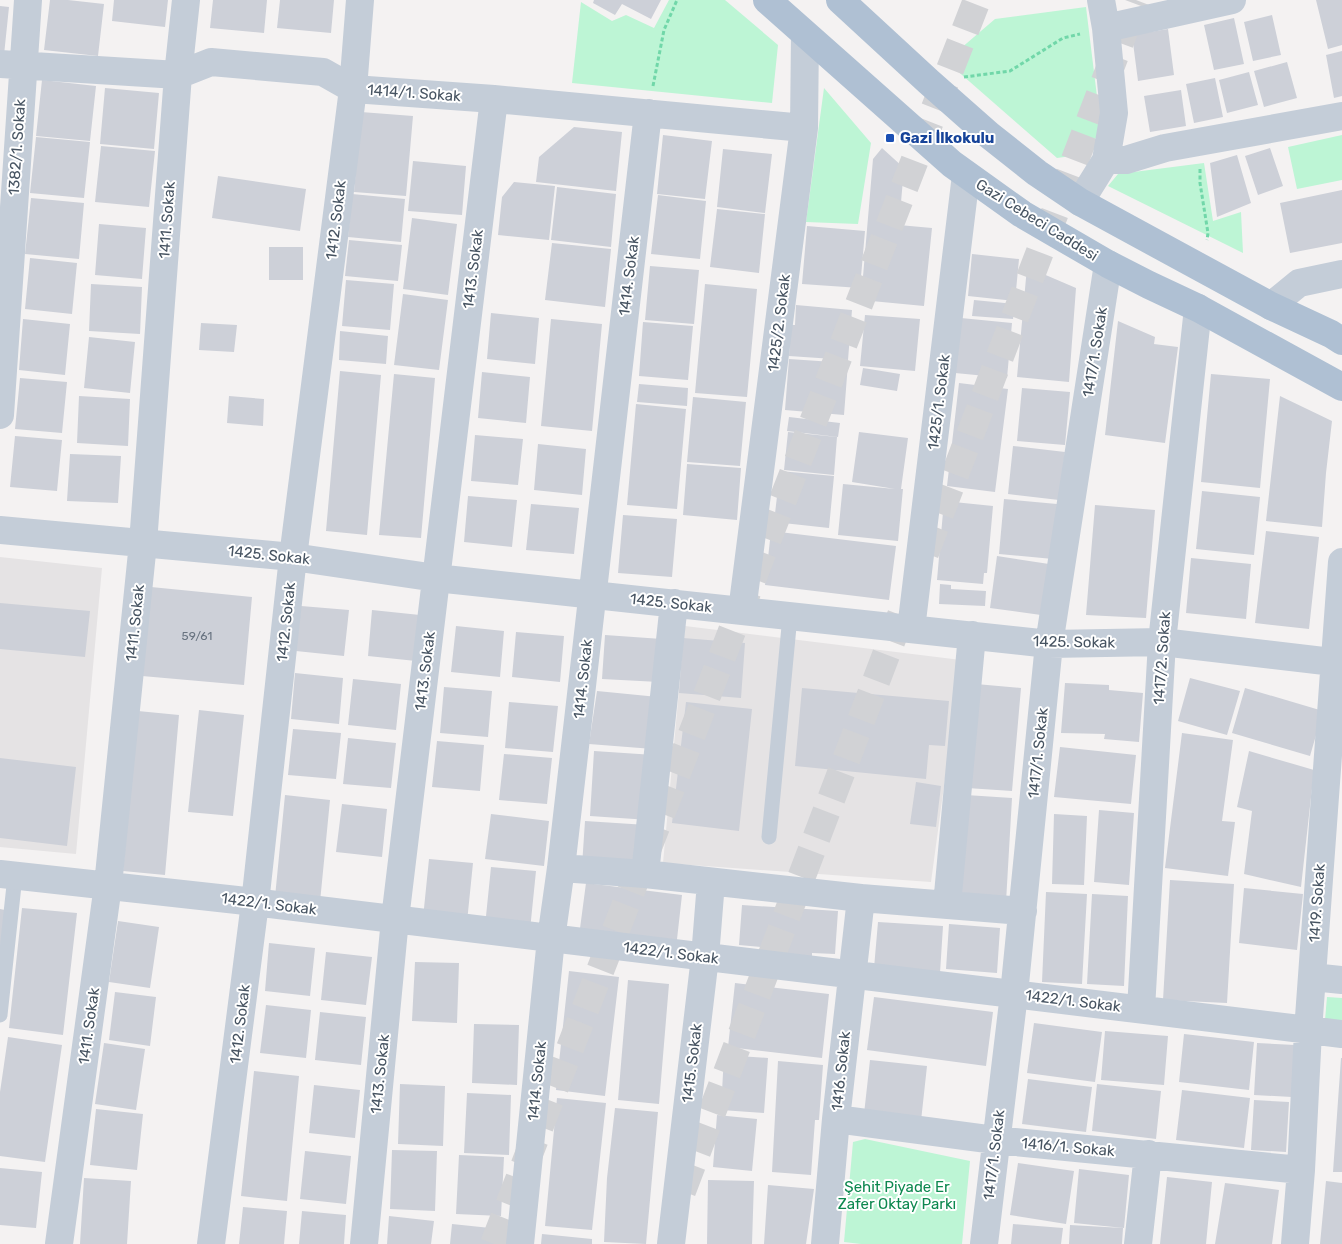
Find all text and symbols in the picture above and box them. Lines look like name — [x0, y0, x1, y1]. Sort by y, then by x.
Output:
street label: 1414/1. Sokak — [367, 81, 462, 105]
street label: 1382/1. Sokak — [5, 98, 29, 196]
place label: Gazi İlkokulu — [900, 129, 994, 147]
marker: Gazi İlkokulu — [884, 132, 896, 144]
street label: Gazi Cebeci Caddesi — [973, 175, 1101, 265]
street label: 1412. Sokak — [322, 179, 350, 261]
street label: 1411. Sokak — [155, 181, 179, 259]
street label: 1413. Sokak — [459, 228, 487, 310]
street label: 1414. Sokak — [615, 235, 643, 317]
street label: 1425/2. Sokak — [764, 273, 794, 373]
street label: 1417/1. Sokak — [1079, 305, 1111, 398]
street label: 1425/1. Sokak — [924, 353, 954, 451]
street label: 1425. Sokak — [227, 542, 311, 568]
street label: 1412. Sokak — [273, 581, 299, 663]
street label: 1411. Sokak — [122, 583, 148, 662]
street label: 1425. Sokak — [629, 590, 713, 616]
street label: 1417/2. Sokak — [1150, 611, 1174, 705]
house number: 59/61 — [182, 629, 212, 643]
street label: 1413. Sokak — [411, 630, 439, 712]
street label: 1425. Sokak — [1033, 632, 1116, 652]
street label: 1414. Sokak — [570, 638, 596, 720]
street label: 1417/1. Sokak — [1024, 706, 1052, 799]
street label: 1419. Sokak — [1305, 863, 1329, 943]
street label: 1422/1. Sokak — [220, 889, 318, 919]
street label: 1422/1. Sokak — [622, 938, 720, 968]
street label: 1412. Sokak — [226, 983, 254, 1065]
street label: 1411. Sokak — [75, 986, 103, 1066]
street label: 1422/1. Sokak — [1024, 986, 1122, 1016]
street label: 1415. Sokak — [678, 1022, 706, 1104]
street label: 1416. Sokak — [828, 1030, 854, 1112]
street label: 1413. Sokak — [367, 1033, 393, 1115]
street label: 1414. Sokak — [524, 1040, 550, 1122]
street label: 1417/1. Sokak — [980, 1108, 1009, 1201]
street label: 1416/1. Sokak — [1021, 1134, 1116, 1160]
park label: Şehit Piyade Er Zafer Oktay Parkı — [838, 1178, 956, 1213]

